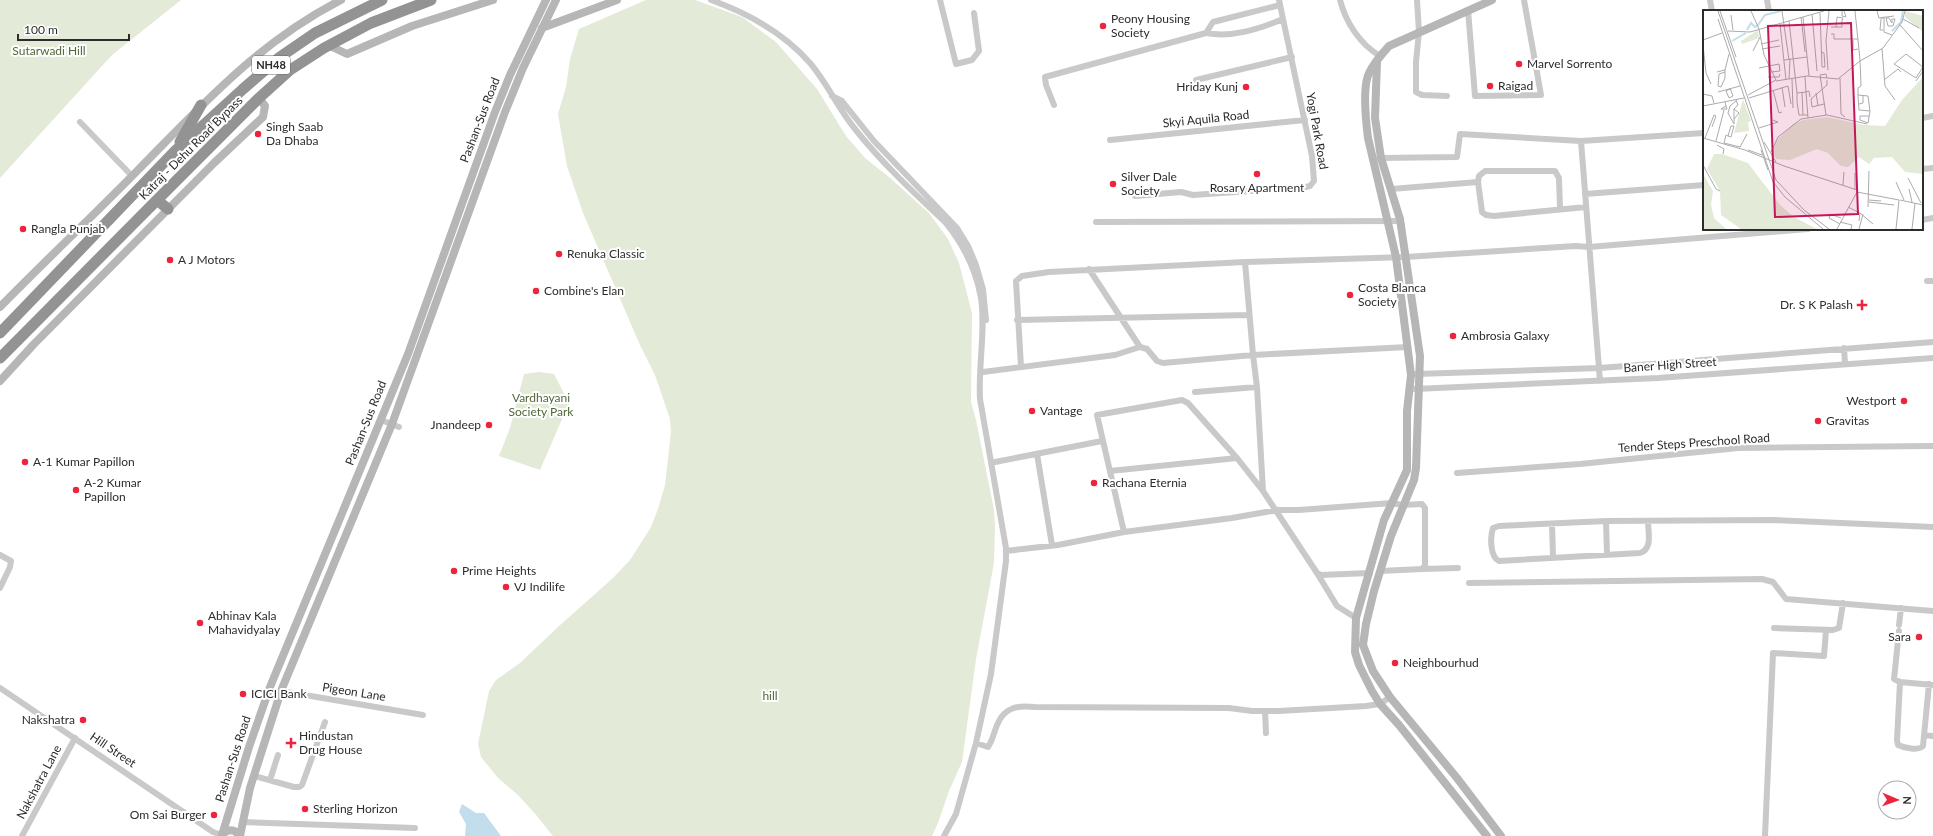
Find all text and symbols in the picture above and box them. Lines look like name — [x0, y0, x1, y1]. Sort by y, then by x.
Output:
inset map — [1703, 10, 1923, 230]
place label: Peony Housing Society — [1111, 11, 1190, 40]
scale bar — [18, 16, 129, 42]
marker: Peony Housing Society — [1098, 21, 1108, 31]
text: 100 m — [24, 22, 58, 37]
park label: Sutarwadi Hill — [12, 43, 86, 58]
road number: NH48 — [252, 56, 290, 74]
place label: Marvel Sorrento — [1527, 56, 1613, 71]
marker: Marvel Sorrento — [1514, 59, 1524, 69]
street label: Pashan-Sus Road — [456, 75, 503, 164]
place label: Raigad — [1498, 78, 1533, 93]
place label: Hriday Kunj — [1176, 79, 1238, 94]
marker: Raigad — [1485, 81, 1495, 91]
marker: Hriday Kunj — [1241, 82, 1251, 92]
street label: Yogi Park Road — [1303, 91, 1332, 171]
street label: Katraj - Dehu Road Bypass — [136, 93, 246, 203]
street label: Skyi Aquila Road — [1162, 106, 1250, 131]
place label: Singh Saab Da Dhaba — [266, 119, 323, 148]
marker: Singh Saab Da Dhaba — [253, 129, 263, 139]
place label: Silver Dale Society — [1121, 169, 1177, 198]
marker: Rosary Apartment — [1252, 169, 1262, 179]
marker: Silver Dale Society — [1108, 179, 1118, 189]
place label: Rosary Apartment — [1210, 180, 1305, 195]
place label: Rangla Punjab — [31, 221, 106, 236]
marker: Rangla Punjab — [18, 224, 28, 234]
place label: Renuka Classic — [567, 246, 645, 261]
marker: Renuka Classic — [554, 249, 564, 259]
place label: A J Motors — [178, 252, 235, 267]
marker: A J Motors — [165, 255, 175, 265]
place label: Costa Blanca Society — [1358, 280, 1426, 309]
place label: Combine's Elan — [544, 283, 624, 298]
marker: Combine's Elan — [531, 286, 541, 296]
marker: Costa Blanca Society — [1345, 290, 1355, 300]
place label: Dr. S K Palash — [1780, 297, 1853, 312]
marker: Dr. S K Palash — [1856, 299, 1868, 311]
place label: Ambrosia Galaxy — [1461, 328, 1550, 343]
marker: Ambrosia Galaxy — [1448, 331, 1458, 341]
street label: Baner High Street — [1623, 354, 1718, 375]
street label: Pashan-Sus Road — [342, 378, 389, 467]
park label: Vardhayani Society Park — [509, 390, 574, 419]
place label: Westport — [1846, 393, 1897, 408]
marker: Westport — [1899, 396, 1909, 406]
place label: Vantage — [1040, 403, 1083, 418]
marker: Vantage — [1027, 406, 1037, 416]
place label: Gravitas — [1826, 413, 1869, 428]
marker: Gravitas — [1813, 416, 1823, 426]
place label: Jnandeep — [431, 417, 481, 432]
marker: Jnandeep — [484, 420, 494, 430]
street label: Tender Steps Preschool Road — [1618, 430, 1770, 455]
place label: A-1 Kumar Papillon — [33, 454, 135, 469]
marker: A-1 Kumar Papillon — [20, 457, 30, 467]
place label: A-2 Kumar Papillon — [84, 475, 142, 504]
place label: Rachana Eternia — [1102, 475, 1187, 490]
marker: Rachana Eternia — [1089, 478, 1099, 488]
marker: A-2 Kumar Papillon — [71, 485, 81, 495]
place label: Prime Heights — [462, 563, 536, 578]
marker: Prime Heights — [449, 566, 459, 576]
place label: VJ Indilife — [514, 579, 565, 594]
marker: VJ Indilife — [501, 582, 511, 592]
place label: Abhinav Kala Mahavidyalay — [208, 608, 281, 637]
marker: Abhinav Kala Mahavidyalay — [195, 618, 205, 628]
place label: Sara — [1888, 629, 1911, 644]
marker: Sara — [1914, 632, 1924, 642]
place label: Neighbourhud — [1403, 655, 1479, 670]
marker: Neighbourhud — [1390, 658, 1400, 668]
street label: Pigeon Lane — [321, 679, 387, 704]
place label: ICICI Bank — [251, 686, 308, 701]
park label: hill — [762, 688, 778, 703]
marker: ICICI Bank — [238, 689, 248, 699]
place label: Nakshatra — [22, 712, 75, 727]
street label: Pashan-Sus Road — [211, 714, 254, 804]
marker: Nakshatra — [78, 715, 88, 725]
place label: Hindustan Drug House — [299, 728, 362, 757]
street label: Hill Street — [87, 729, 140, 771]
marker: Hindustan Drug House — [286, 738, 296, 748]
street label: Nakshatra Lane — [13, 742, 64, 821]
north arrow — [1877, 780, 1917, 820]
text: N — [1901, 796, 1914, 805]
place label: Sterling Horizon — [313, 801, 398, 816]
marker: Sterling Horizon — [300, 804, 310, 814]
place label: Om Sai Burger — [130, 807, 207, 822]
marker: Om Sai Burger — [209, 810, 219, 820]

